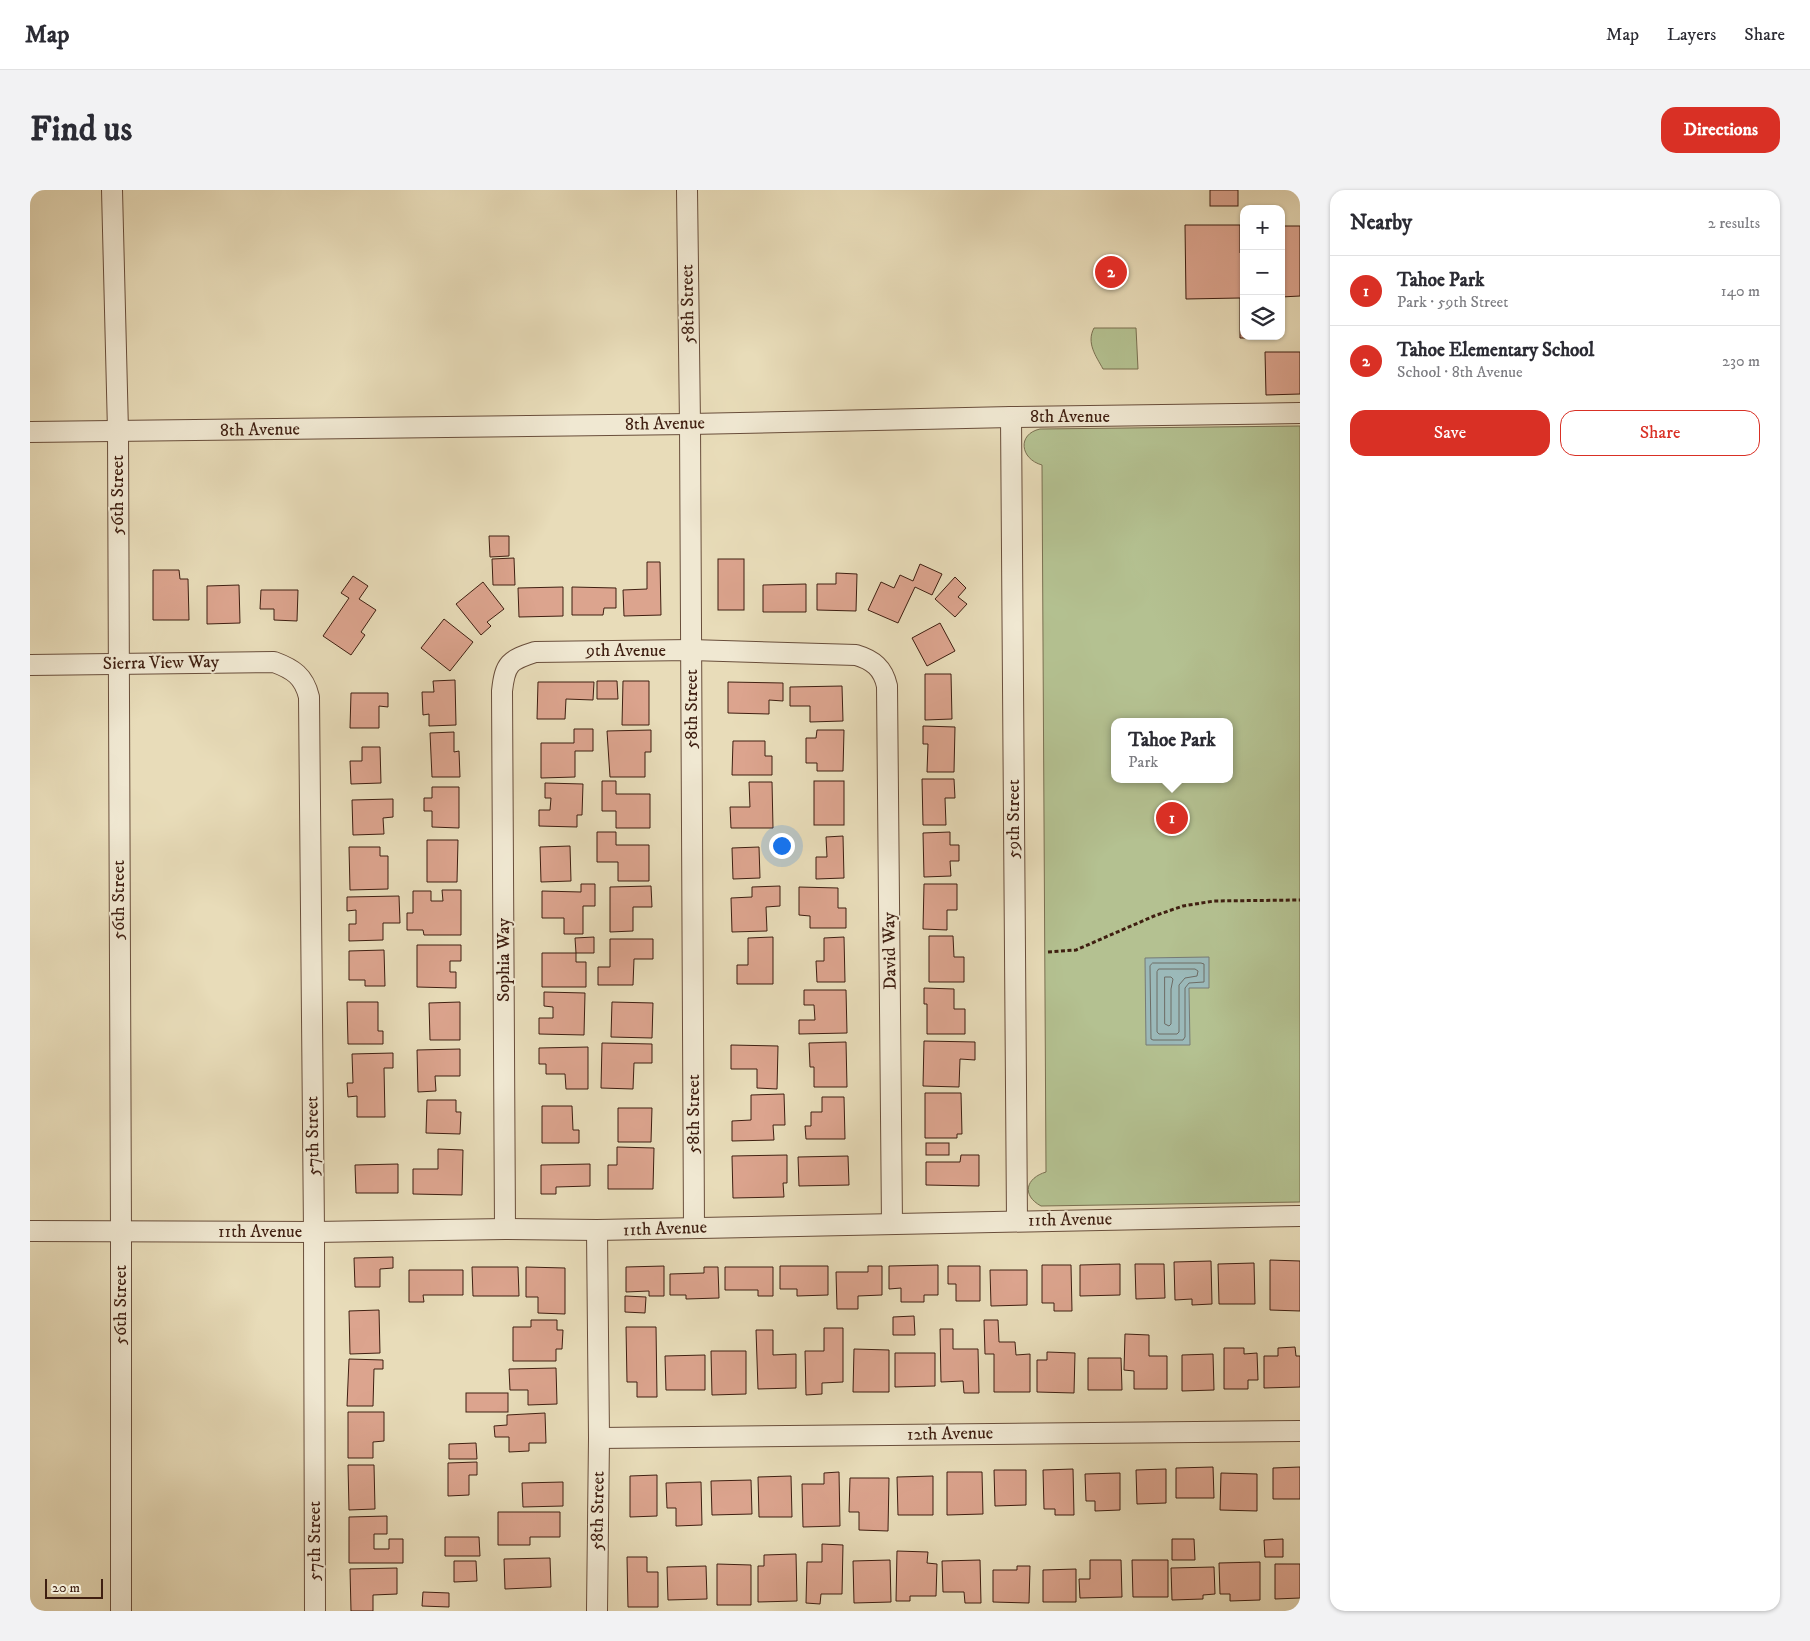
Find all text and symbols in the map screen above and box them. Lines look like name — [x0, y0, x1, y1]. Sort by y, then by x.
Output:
text: Map — [25, 20, 69, 50]
text: Map — [1606, 24, 1639, 46]
text: Layers — [1667, 24, 1716, 46]
text: Share — [1744, 24, 1785, 46]
button: Directions — [1661, 107, 1780, 153]
text: Find us — [30, 108, 132, 152]
map controls — [1240, 205, 1285, 340]
button: + — [1240, 205, 1285, 250]
text: Nearby — [1350, 210, 1412, 236]
text: 2 results — [1708, 213, 1760, 233]
button: − — [1240, 250, 1285, 295]
pin: 2 — [1095, 253, 1127, 291]
street label: 58th Street — [676, 264, 700, 344]
text: Tahoe Park — [1397, 269, 1484, 292]
text: 1 — [1363, 281, 1369, 301]
text: 140 m — [1721, 281, 1760, 301]
text: Park · 59th Street — [1397, 292, 1508, 312]
button: layers — [1240, 295, 1285, 340]
text: Tahoe Elementary School — [1397, 339, 1594, 362]
text: 2 — [1362, 351, 1370, 371]
text: 230 m — [1722, 351, 1760, 371]
text: School · 8th Avenue — [1397, 362, 1523, 382]
street label: 8th Avenue — [1030, 406, 1110, 428]
button: Save — [1350, 410, 1550, 456]
button: Share — [1560, 410, 1760, 456]
street label: 8th Avenue — [625, 412, 705, 436]
street label: 8th Avenue — [220, 418, 300, 442]
street label: 56th Street — [107, 455, 129, 535]
street label: 9th Avenue — [585, 640, 666, 662]
street label: Sierra View Way — [102, 651, 220, 675]
street label: 58th Street — [681, 669, 703, 749]
popup — [1111, 718, 1233, 783]
text: Tahoe Park — [1128, 729, 1216, 752]
text: Park — [1128, 752, 1158, 772]
street label: 59th Street — [1003, 779, 1025, 859]
pin: 1 — [1156, 799, 1188, 837]
your location — [769, 833, 795, 859]
street label: 56th Street — [108, 860, 130, 940]
street label: David Way — [878, 911, 902, 990]
street label: Sophia Way — [493, 917, 515, 1002]
street label: 58th Street — [683, 1074, 705, 1154]
street label: 57th Street — [301, 1096, 325, 1176]
street label: 11th Avenue — [1028, 1208, 1112, 1232]
street label: 11th Avenue — [623, 1217, 707, 1241]
street label: 11th Avenue — [218, 1221, 302, 1243]
street label: 56th Street — [110, 1265, 132, 1345]
street label: 12th Avenue — [907, 1422, 993, 1446]
street label: 58th Street — [586, 1471, 610, 1551]
street label: 57th Street — [304, 1501, 326, 1581]
scale bar — [45, 1576, 102, 1599]
text: 20 m — [52, 1579, 80, 1597]

